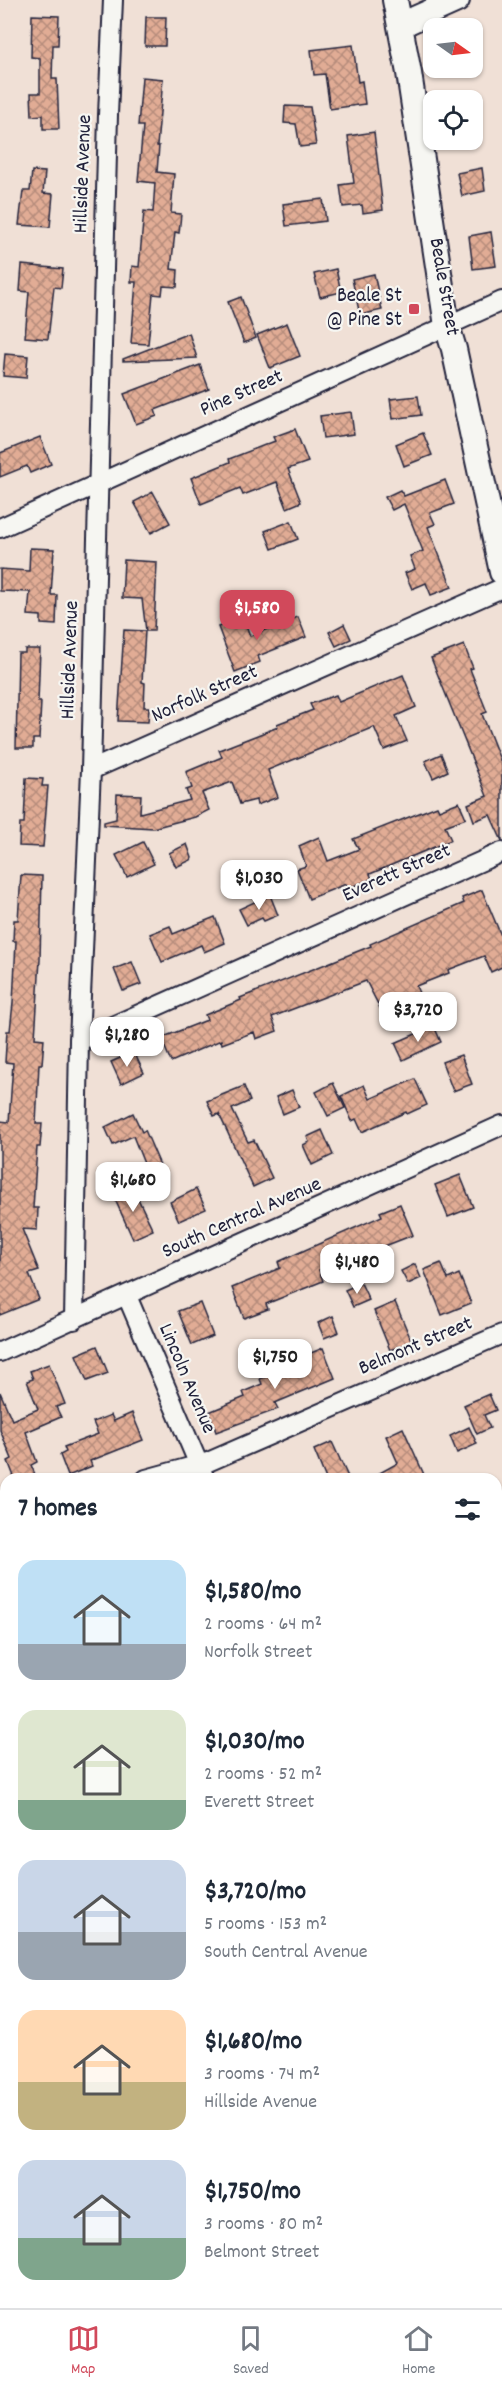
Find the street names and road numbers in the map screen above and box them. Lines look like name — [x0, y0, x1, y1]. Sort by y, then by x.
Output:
street label: Hillside Avenue — [67, 114, 101, 234]
street label: Beale Street — [420, 236, 466, 339]
street label: Pine Street — [196, 362, 289, 426]
street label: Hillside Avenue — [54, 600, 88, 720]
street label: Norfolk Street — [147, 658, 263, 732]
street label: Everett Street — [338, 837, 456, 911]
street label: South Central Avenue — [157, 1170, 327, 1268]
street label: Belmont Street — [354, 1309, 478, 1384]
street label: Lincoln Avenue — [149, 1319, 223, 1439]

